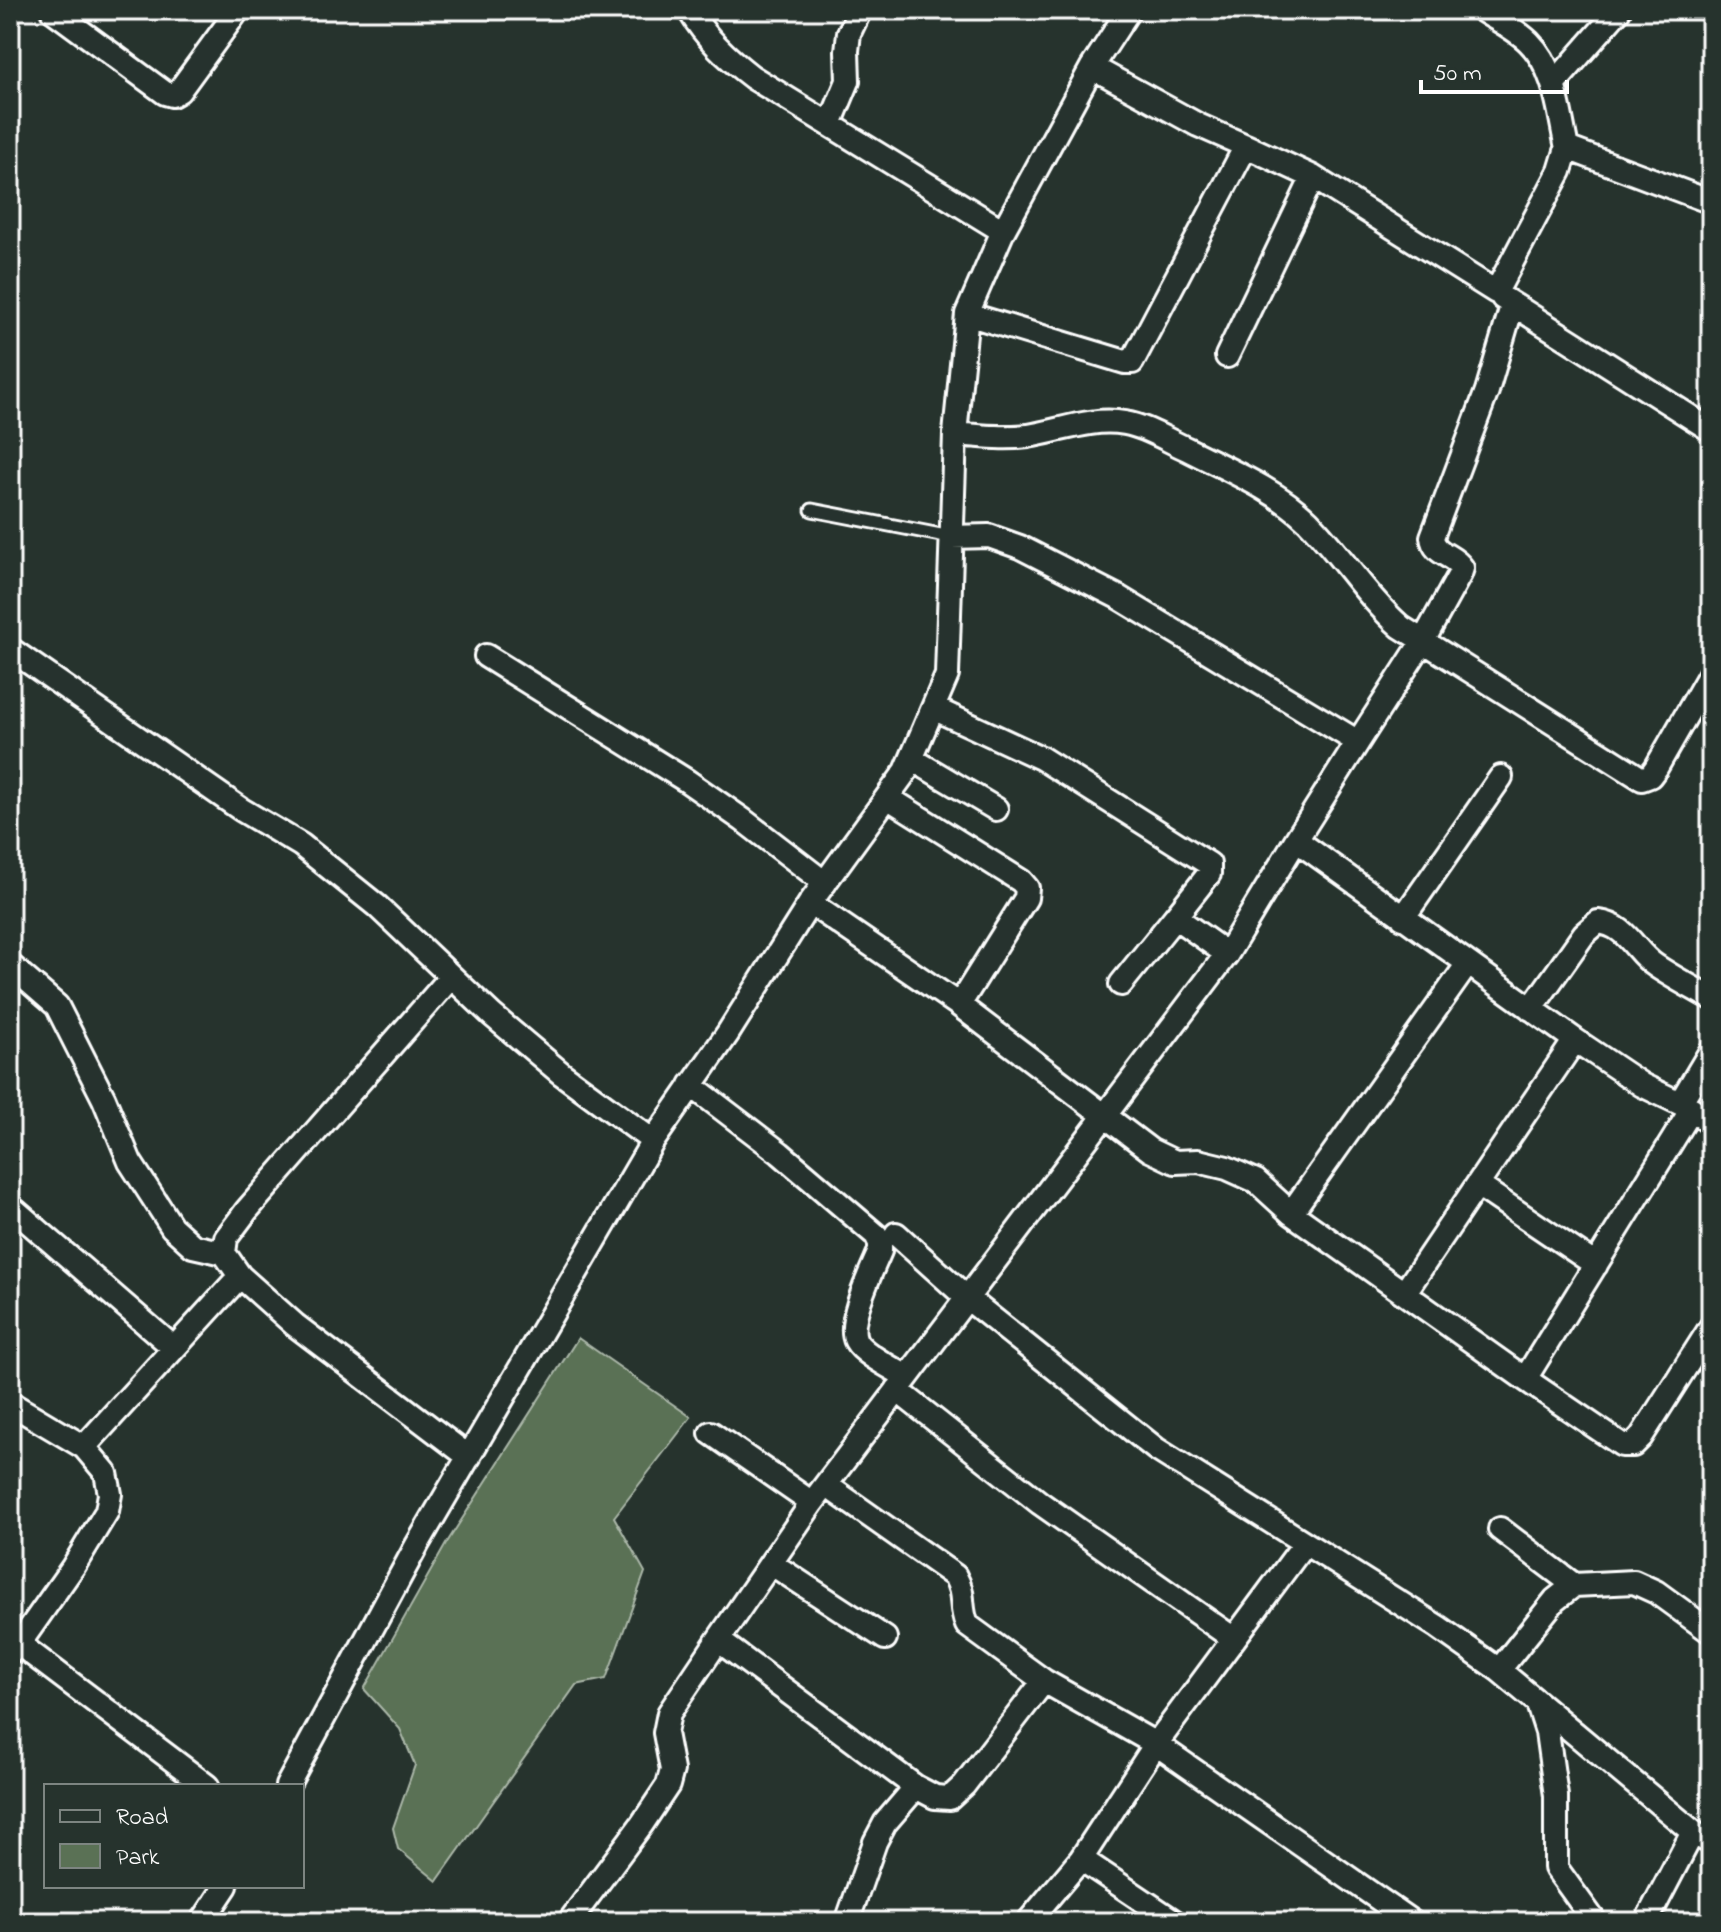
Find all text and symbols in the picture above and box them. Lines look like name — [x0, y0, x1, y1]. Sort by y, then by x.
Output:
scale bar — [1421, 44, 1567, 94]
text: 50 m — [1433, 57, 1482, 92]
legend — [44, 1784, 304, 1888]
text: Road — [116, 1801, 169, 1836]
text: Park — [116, 1841, 160, 1876]

